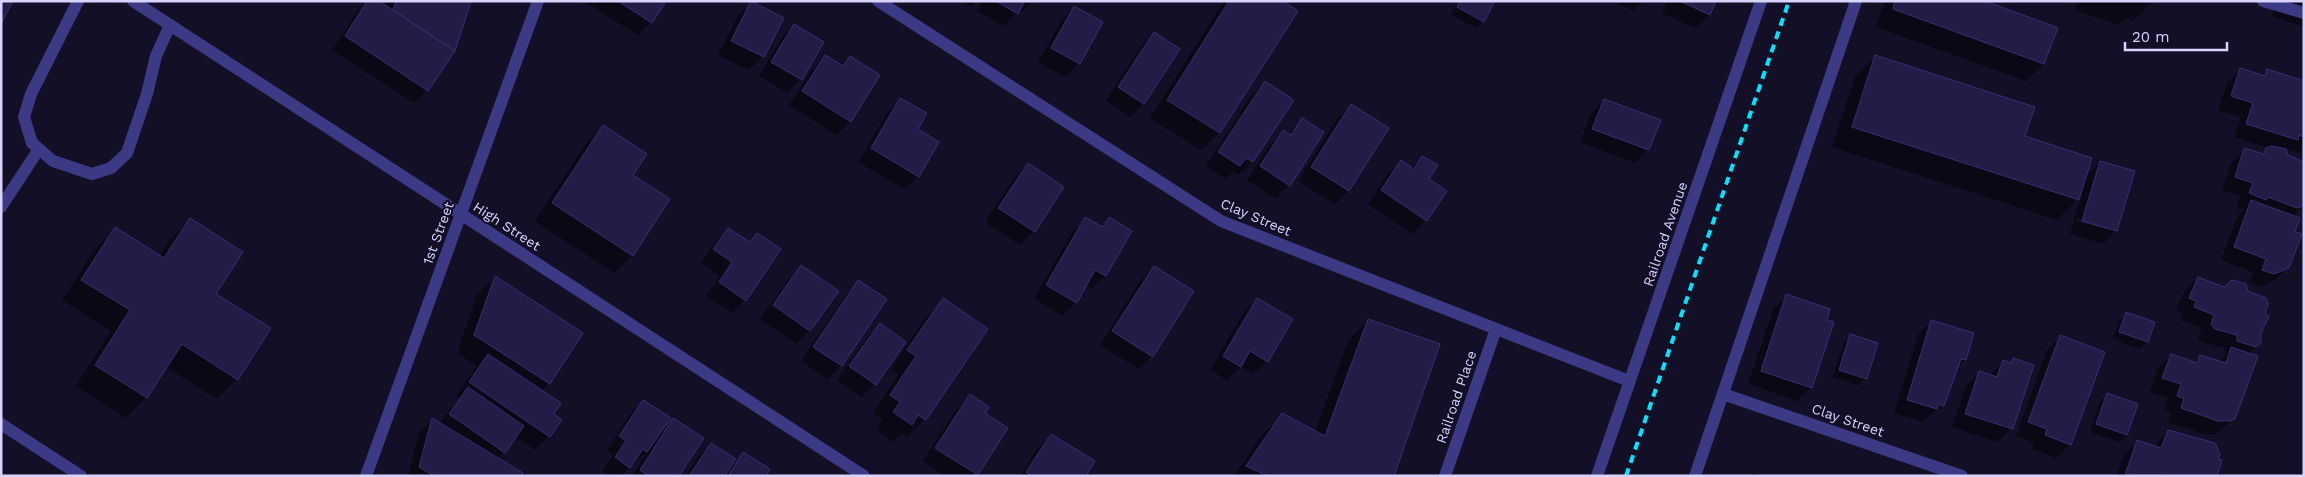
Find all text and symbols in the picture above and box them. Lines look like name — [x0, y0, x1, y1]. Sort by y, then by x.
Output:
scale bar — [2125, 20, 2228, 52]
text: 20 m — [2132, 28, 2170, 46]
street label: Railroad Avenue — [1640, 180, 1690, 288]
street label: Clay Street — [1218, 195, 1294, 239]
street label: High Street — [470, 198, 544, 254]
street label: 1st Street — [419, 199, 457, 267]
street label: Railroad Place — [1433, 348, 1479, 446]
street label: Clay Street — [1810, 400, 1886, 440]

